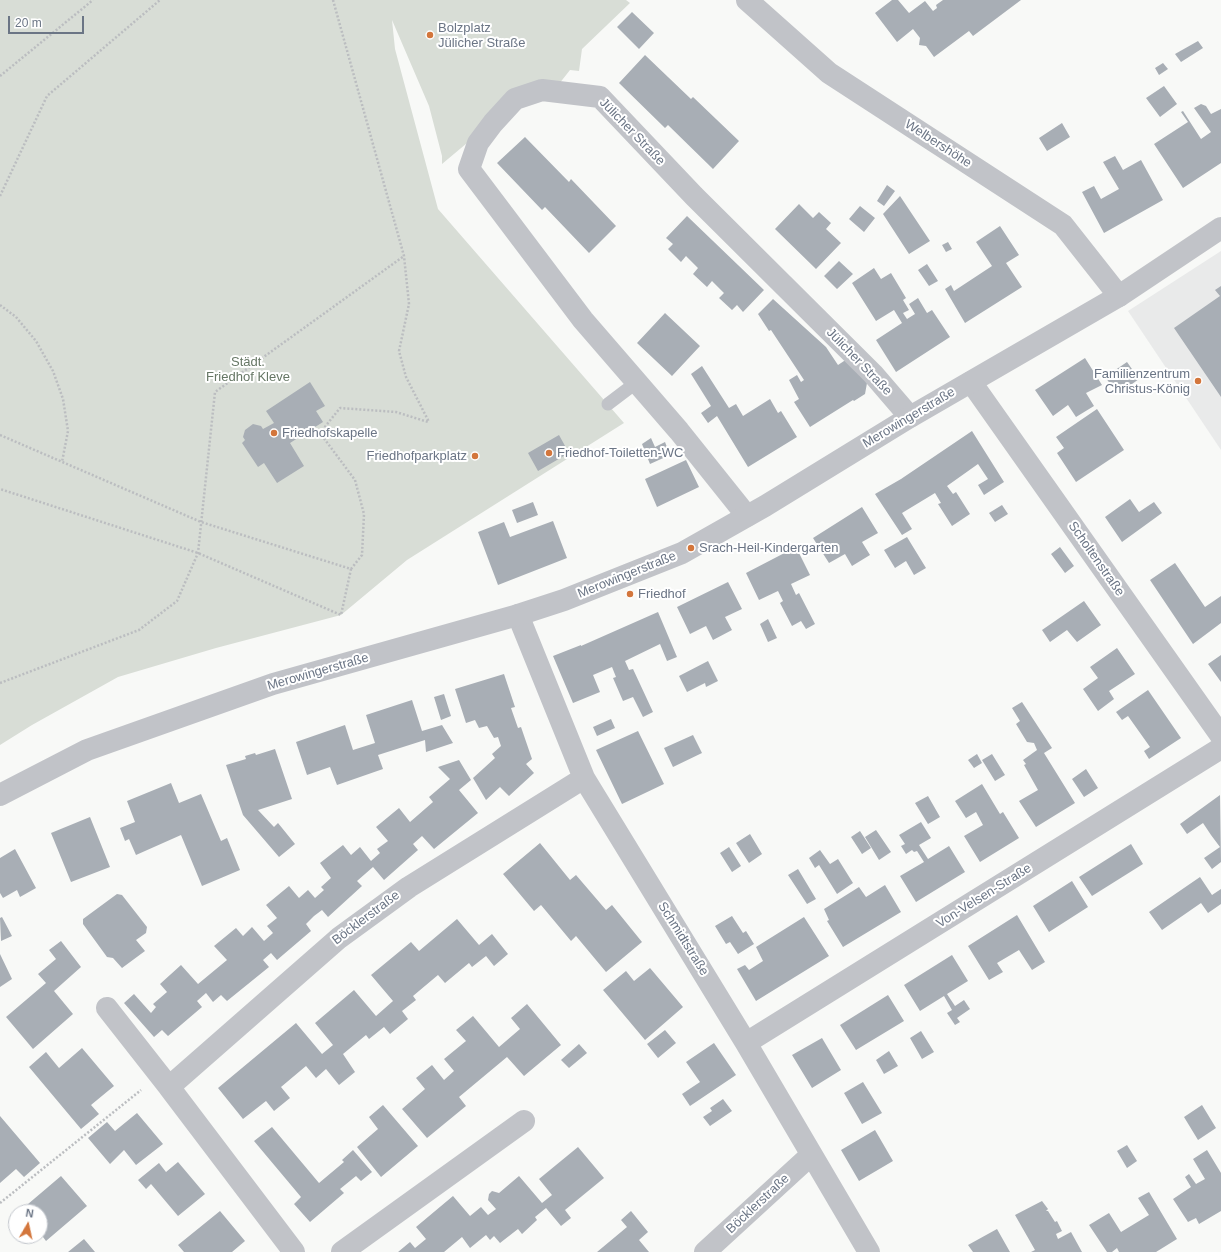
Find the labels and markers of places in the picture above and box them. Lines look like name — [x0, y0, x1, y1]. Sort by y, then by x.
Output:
place label: Bolzplatz Jülicher Straße — [438, 20, 525, 51]
marker: Bolzplatz Jülicher Straße — [425, 30, 435, 40]
place label: Familienzentrum Christus-König — [1094, 366, 1190, 397]
marker: Familienzentrum Christus-König — [1193, 376, 1203, 386]
place label: Friedhofskapelle — [282, 425, 377, 441]
marker: Friedhofskapelle — [269, 428, 279, 438]
place label: Friedhof-Toiletten-WC — [557, 445, 683, 461]
place label: Friedhofparkplatz — [367, 448, 467, 464]
marker: Friedhof-Toiletten-WC — [544, 448, 554, 458]
marker: Friedhofparkplatz — [470, 451, 480, 461]
place label: Srach-Heil-Kindergarten — [699, 540, 838, 556]
marker: Srach-Heil-Kindergarten — [686, 543, 696, 553]
place label: Friedhof — [638, 586, 686, 602]
marker: Friedhof — [625, 589, 635, 599]

